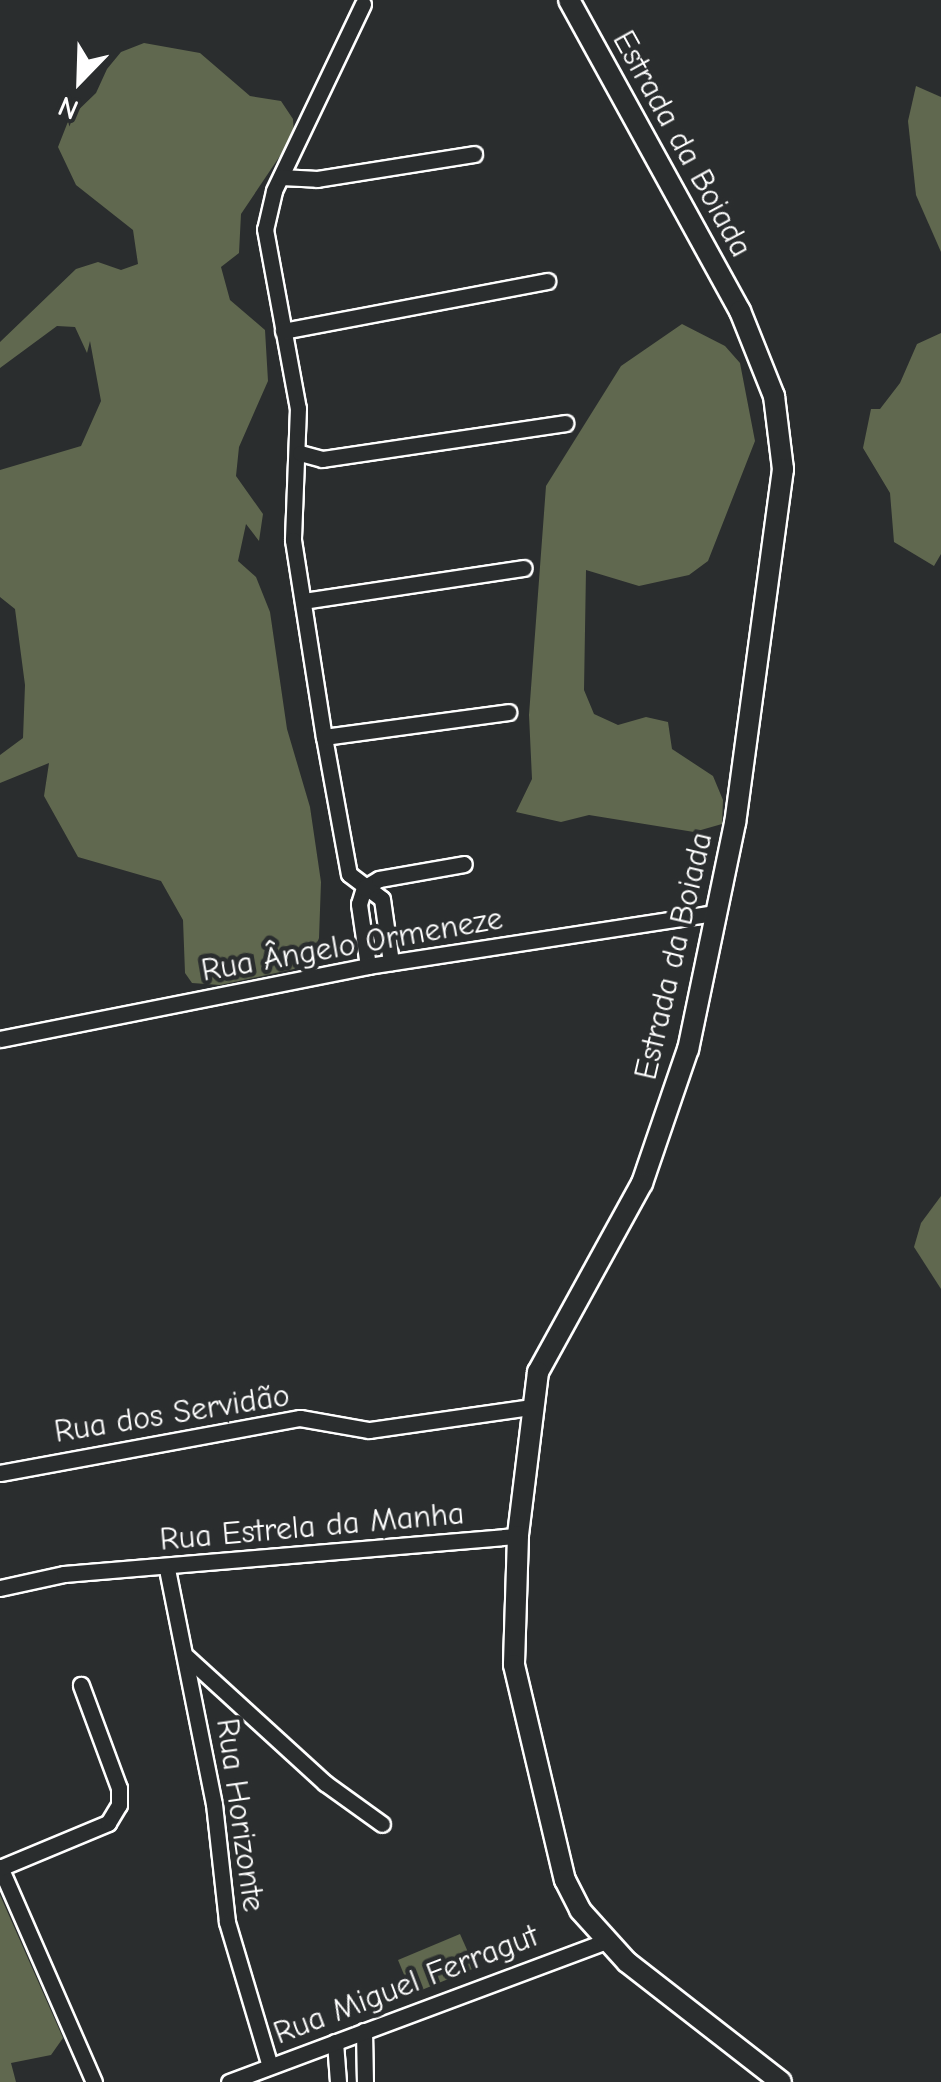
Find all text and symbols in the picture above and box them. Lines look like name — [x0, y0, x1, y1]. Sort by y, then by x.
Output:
street label: Estrada da Boiada — [604, 24, 760, 264]
north arrow — [30, 30, 130, 130]
text: N — [54, 89, 83, 126]
street label: Estrada da Boiada — [627, 829, 721, 1083]
street label: Rua Ângelo Ormeneze — [198, 900, 506, 990]
street label: Rua dos Servidão — [52, 1376, 292, 1452]
street label: Rua Estrela da Manha — [158, 1495, 466, 1559]
street label: Rua Horizonte — [207, 1716, 273, 1914]
street label: Rua Miguel Ferragut — [268, 1917, 544, 2053]

